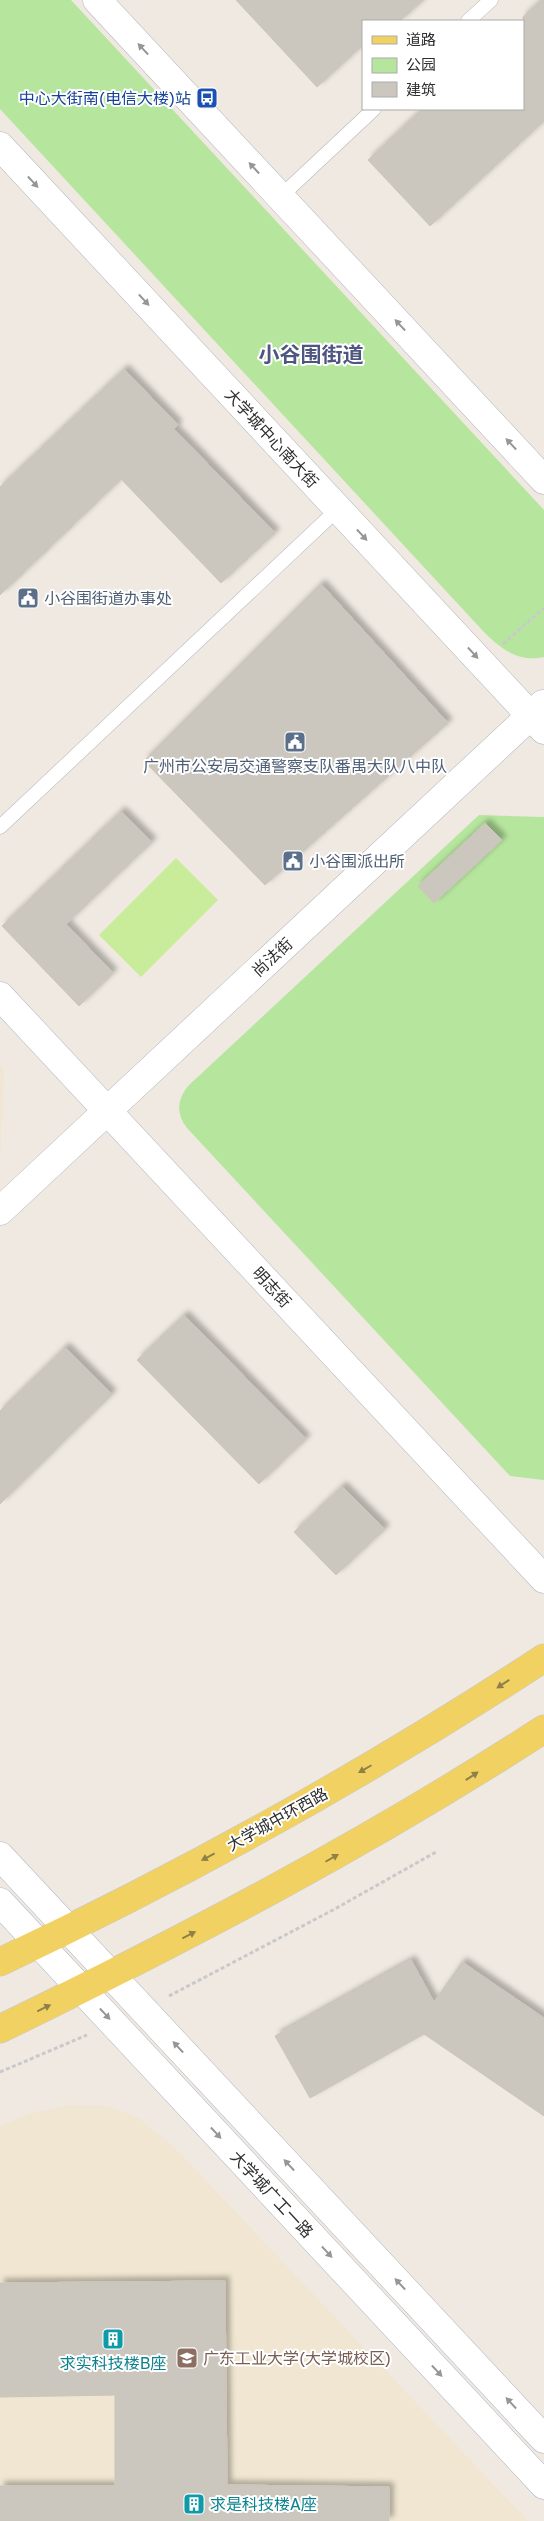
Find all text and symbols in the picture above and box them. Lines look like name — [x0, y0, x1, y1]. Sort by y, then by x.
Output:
legend — [362, 20, 524, 110]
text: 道路 — [406, 30, 436, 48]
one-way arrow — [137, 43, 149, 55]
text: 公园 — [406, 55, 436, 73]
text: 建筑 — [406, 80, 436, 98]
bus stop icon: 中心大街南(电信大楼)站 — [195, 86, 219, 110]
place label: 中心大街南(电信大楼)站 — [19, 88, 191, 108]
one-way arrow — [248, 162, 260, 174]
one-way arrow — [27, 175, 39, 187]
one-way arrow — [138, 294, 150, 306]
one-way arrow — [394, 320, 406, 332]
district label: 小谷围街道 — [259, 341, 364, 367]
street label: 大学城中心南大街 — [221, 384, 323, 492]
one-way arrow — [505, 439, 517, 451]
one-way arrow — [356, 528, 368, 540]
public building icon: 小谷围街道办事处 — [16, 586, 40, 610]
place label: 小谷围街道办事处 — [44, 588, 172, 608]
one-way arrow — [467, 647, 479, 659]
public building icon: 广州市公安局交通警察支队番禺大队八中队 — [283, 730, 307, 754]
place label: 广州市公安局交通警察支队番禺大队八中队 — [143, 756, 447, 776]
public building icon: 小谷围派出所 — [281, 849, 305, 873]
place label: 小谷围派出所 — [309, 851, 405, 871]
street label: 尚法街 — [248, 933, 296, 981]
street label: 明志街 — [248, 1263, 296, 1311]
one-way arrow — [497, 1680, 510, 1689]
one-way arrow — [358, 1765, 371, 1774]
one-way arrow — [466, 1771, 479, 1780]
street label: 大学城中环西路 — [223, 1783, 331, 1855]
one-way arrow — [201, 1853, 215, 1862]
one-way arrow — [325, 1853, 338, 1862]
one-way arrow — [182, 1931, 196, 1939]
one-way arrow — [37, 2004, 51, 2012]
one-way arrow — [99, 2008, 111, 2020]
one-way arrow — [172, 2041, 184, 2053]
one-way arrow — [210, 2127, 222, 2139]
street label: 大学城广工一路 — [226, 2146, 318, 2242]
one-way arrow — [283, 2160, 295, 2172]
one-way arrow — [321, 2246, 332, 2259]
one-way arrow — [394, 2279, 406, 2291]
building icon: 求实科技楼B座 — [101, 2327, 125, 2351]
school or university icon: 广东工业大学(大学城校区) — [175, 2346, 199, 2370]
place label: 广东工业大学(大学城校区) — [203, 2348, 391, 2368]
place label: 求实科技楼B座 — [60, 2353, 166, 2373]
one-way arrow — [431, 2365, 443, 2377]
one-way arrow — [505, 2397, 517, 2409]
building icon: 求是科技楼A座 — [182, 2492, 206, 2516]
place label: 求是科技楼A座 — [210, 2494, 317, 2514]

